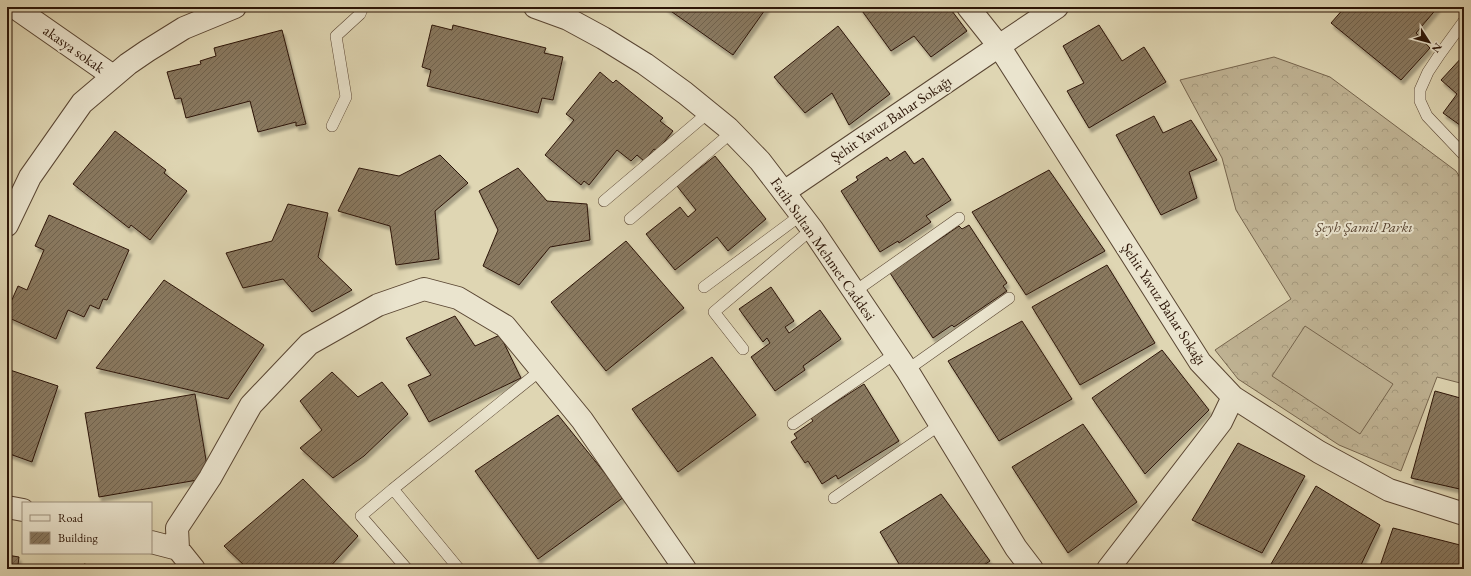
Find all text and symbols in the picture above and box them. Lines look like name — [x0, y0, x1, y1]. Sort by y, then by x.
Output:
street label: akasya sokak — [40, 20, 110, 77]
north arrow — [1409, 22, 1449, 62]
text: N — [1429, 40, 1445, 56]
street label: Şehit Yavuz Bahar Sokağı — [827, 71, 955, 166]
street label: Fatih Sultan Mehmet Caddesi — [767, 173, 880, 324]
park label: Şeyh Şamil Parkı — [1314, 217, 1413, 236]
street label: Şehit Yavuz Bahar Sokağı — [1118, 239, 1211, 369]
legend — [22, 502, 152, 554]
text: Road — [58, 510, 84, 526]
text: Building — [58, 530, 99, 546]

